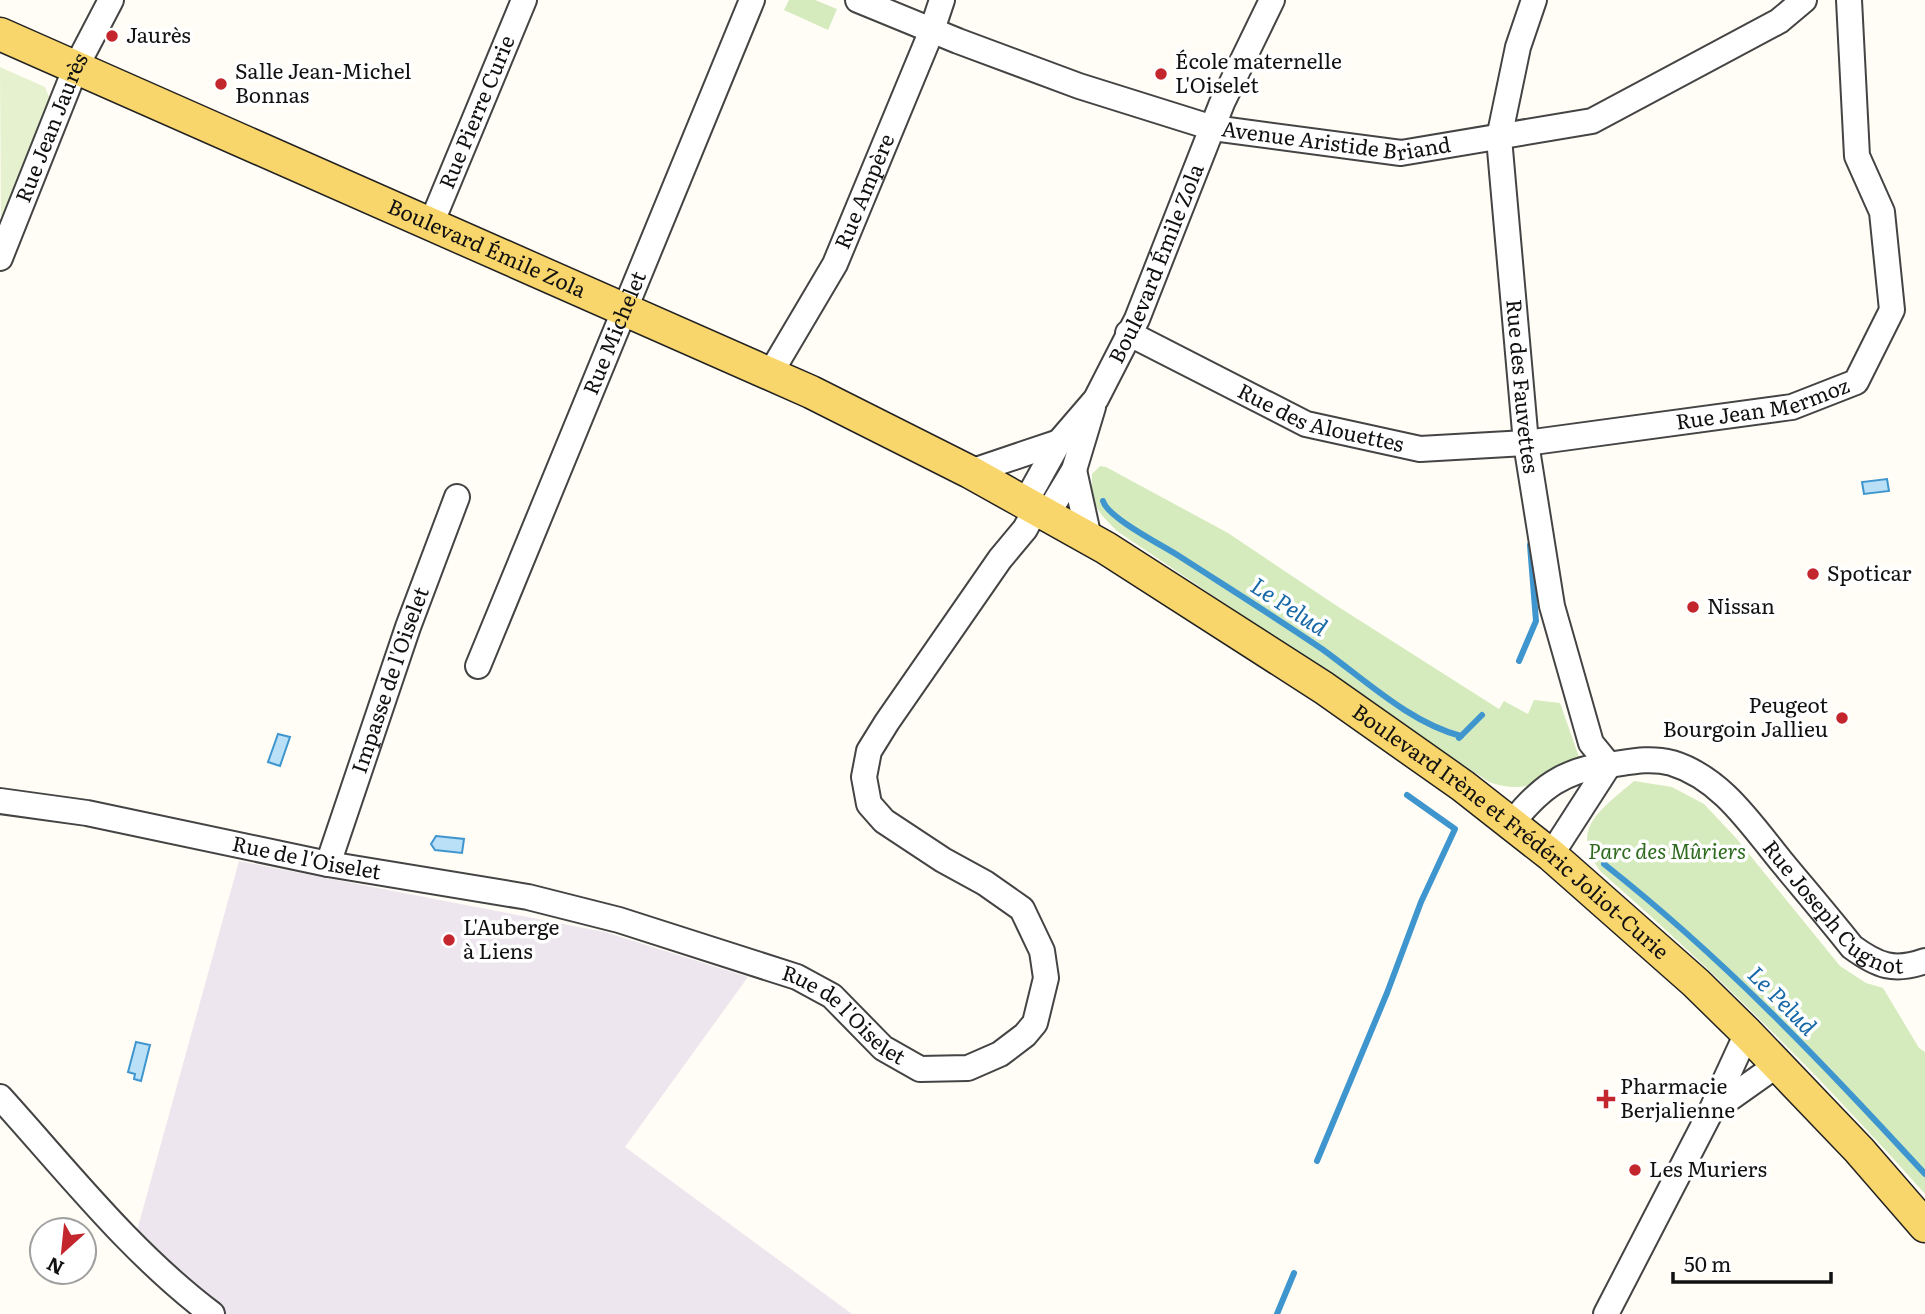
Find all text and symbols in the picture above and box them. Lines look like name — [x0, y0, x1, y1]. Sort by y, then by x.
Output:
place label: Jaurès — [126, 18, 191, 49]
marker: Jaurès — [104, 28, 120, 44]
street label: Rue Pierre Curie — [429, 30, 521, 193]
place label: École maternelle L'Oiselet — [1175, 44, 1342, 99]
street label: Rue Jean Jaurès — [6, 47, 94, 206]
place label: Salle Jean-Michel Bonnas — [235, 54, 411, 109]
marker: École maternelle L'Oiselet — [1153, 66, 1169, 82]
marker: Salle Jean-Michel Bonnas — [213, 76, 229, 92]
street label: Avenue Aristide Briand — [1220, 111, 1453, 167]
street label: Rue Ampère — [825, 128, 900, 253]
street label: Boulevard Émile Zola — [1099, 158, 1210, 368]
street label: Boulevard Émile Zola — [384, 189, 592, 304]
street label: Rue Michelet — [573, 265, 652, 399]
street label: Rue des Fauvettes — [1500, 298, 1549, 475]
street label: Rue Jean Mermoz — [1674, 368, 1853, 436]
street label: Rue des Alouettes — [1233, 374, 1407, 458]
place label: Spoticar — [1827, 556, 1912, 587]
marker: Spoticar — [1805, 566, 1821, 582]
water label: Le Pelud — [1245, 568, 1336, 643]
street label: Impasse de l'Oiselet — [342, 581, 435, 777]
place label: Nissan — [1707, 589, 1775, 620]
marker: Nissan — [1685, 599, 1701, 615]
place label: Peugeot Bourgoin Jallieu — [1663, 688, 1829, 743]
street label: Boulevard Irène et Frédéric Joliot-Curie — [1347, 695, 1677, 965]
marker: Peugeot Bourgoin Jallieu — [1834, 710, 1850, 726]
street label: Rue de l'Oiselet — [230, 826, 384, 886]
street label: Rue Joseph Cugnot — [1757, 832, 1904, 980]
park label: Parc des Mûriers — [1588, 834, 1746, 865]
place label: L'Auberge à Liens — [463, 910, 559, 965]
marker: L'Auberge à Liens — [441, 932, 457, 948]
street label: Rue de l'Oiselet — [779, 955, 913, 1071]
water label: Le Pelud — [1741, 957, 1826, 1042]
place label: Pharmacie Berjalienne — [1620, 1069, 1735, 1124]
marker: Pharmacie Berjalienne — [1598, 1091, 1614, 1107]
place label: Les Muriers — [1649, 1152, 1767, 1183]
marker: Les Muriers — [1627, 1162, 1643, 1178]
north arrow — [28, 1216, 98, 1286]
scale bar — [1673, 1240, 1830, 1284]
text: 50 m — [1684, 1247, 1731, 1278]
text: N — [41, 1251, 68, 1283]

